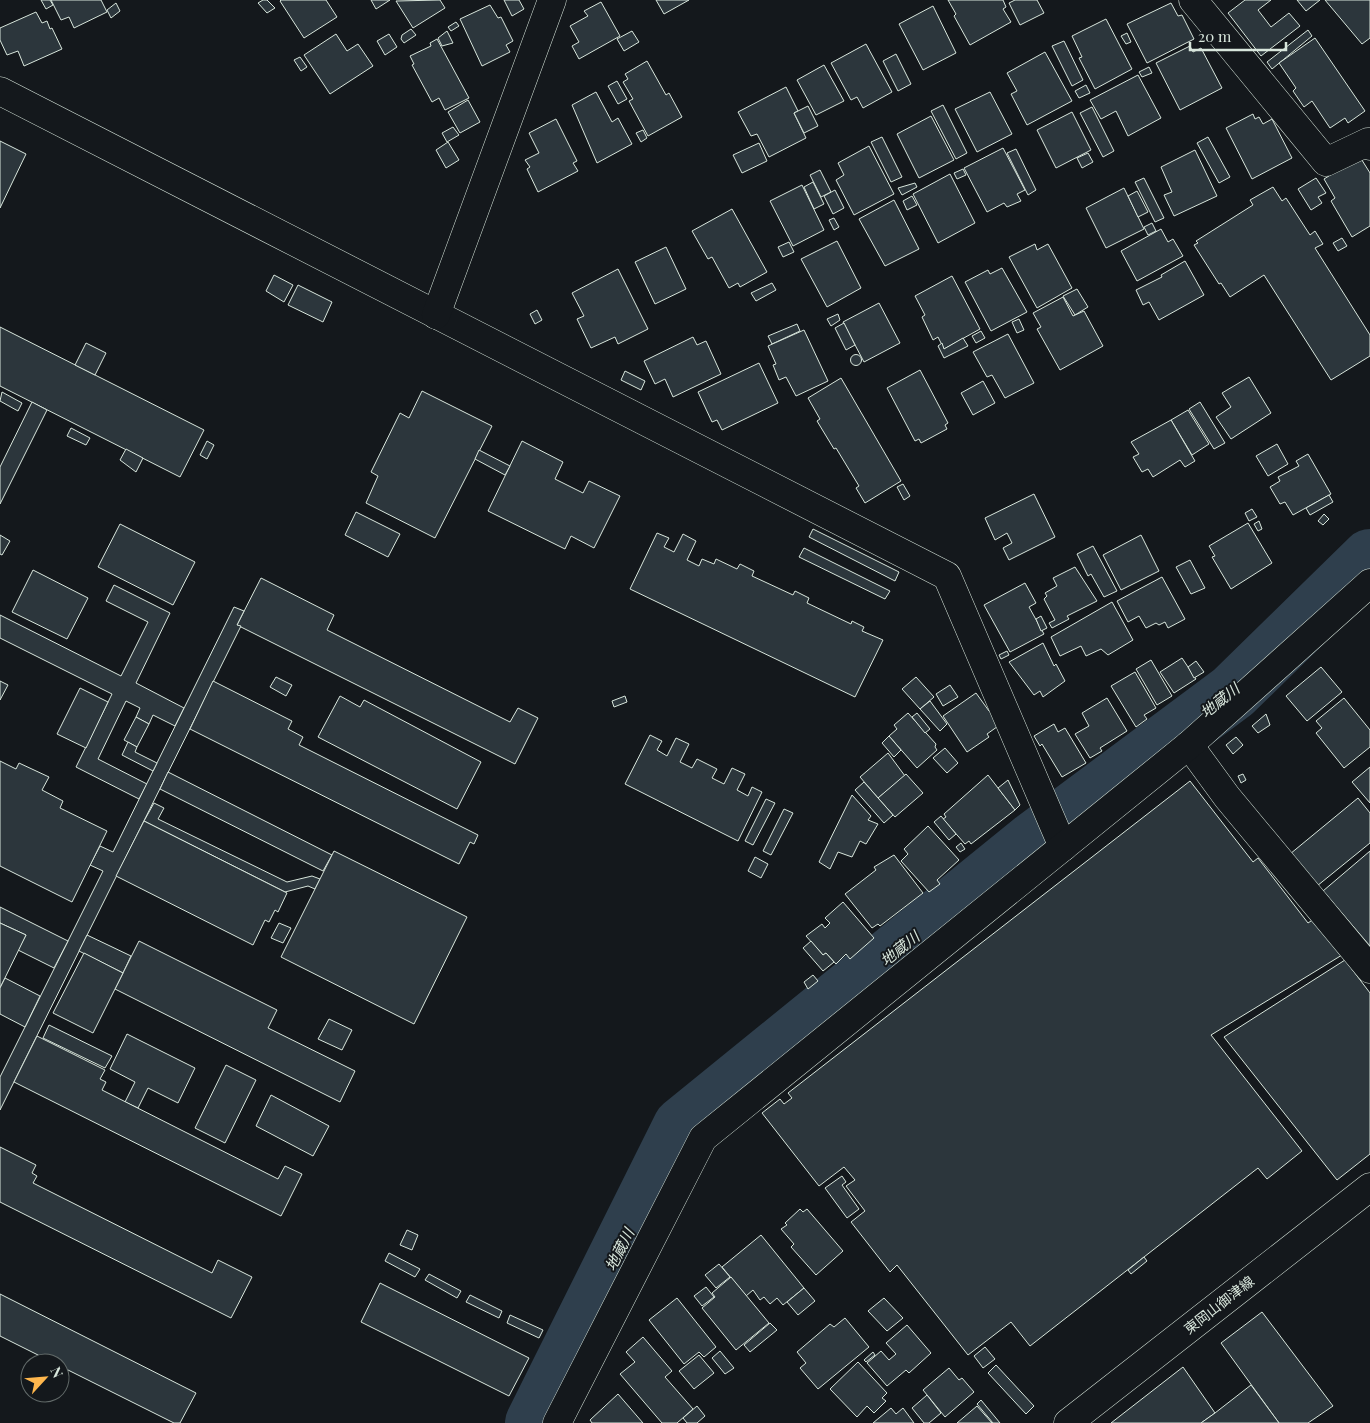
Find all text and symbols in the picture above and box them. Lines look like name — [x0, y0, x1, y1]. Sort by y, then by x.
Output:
scale bar — [1190, 20, 1286, 52]
text: 20 m — [1198, 26, 1232, 46]
water label: 地蔵川 — [1196, 677, 1245, 722]
water label: 地蔵川 — [876, 925, 925, 970]
water label: 地蔵川 — [600, 1223, 639, 1274]
street label: 東岡山御津線 — [1180, 1271, 1258, 1338]
north arrow — [20, 1353, 70, 1403]
text: N — [46, 1363, 68, 1381]

